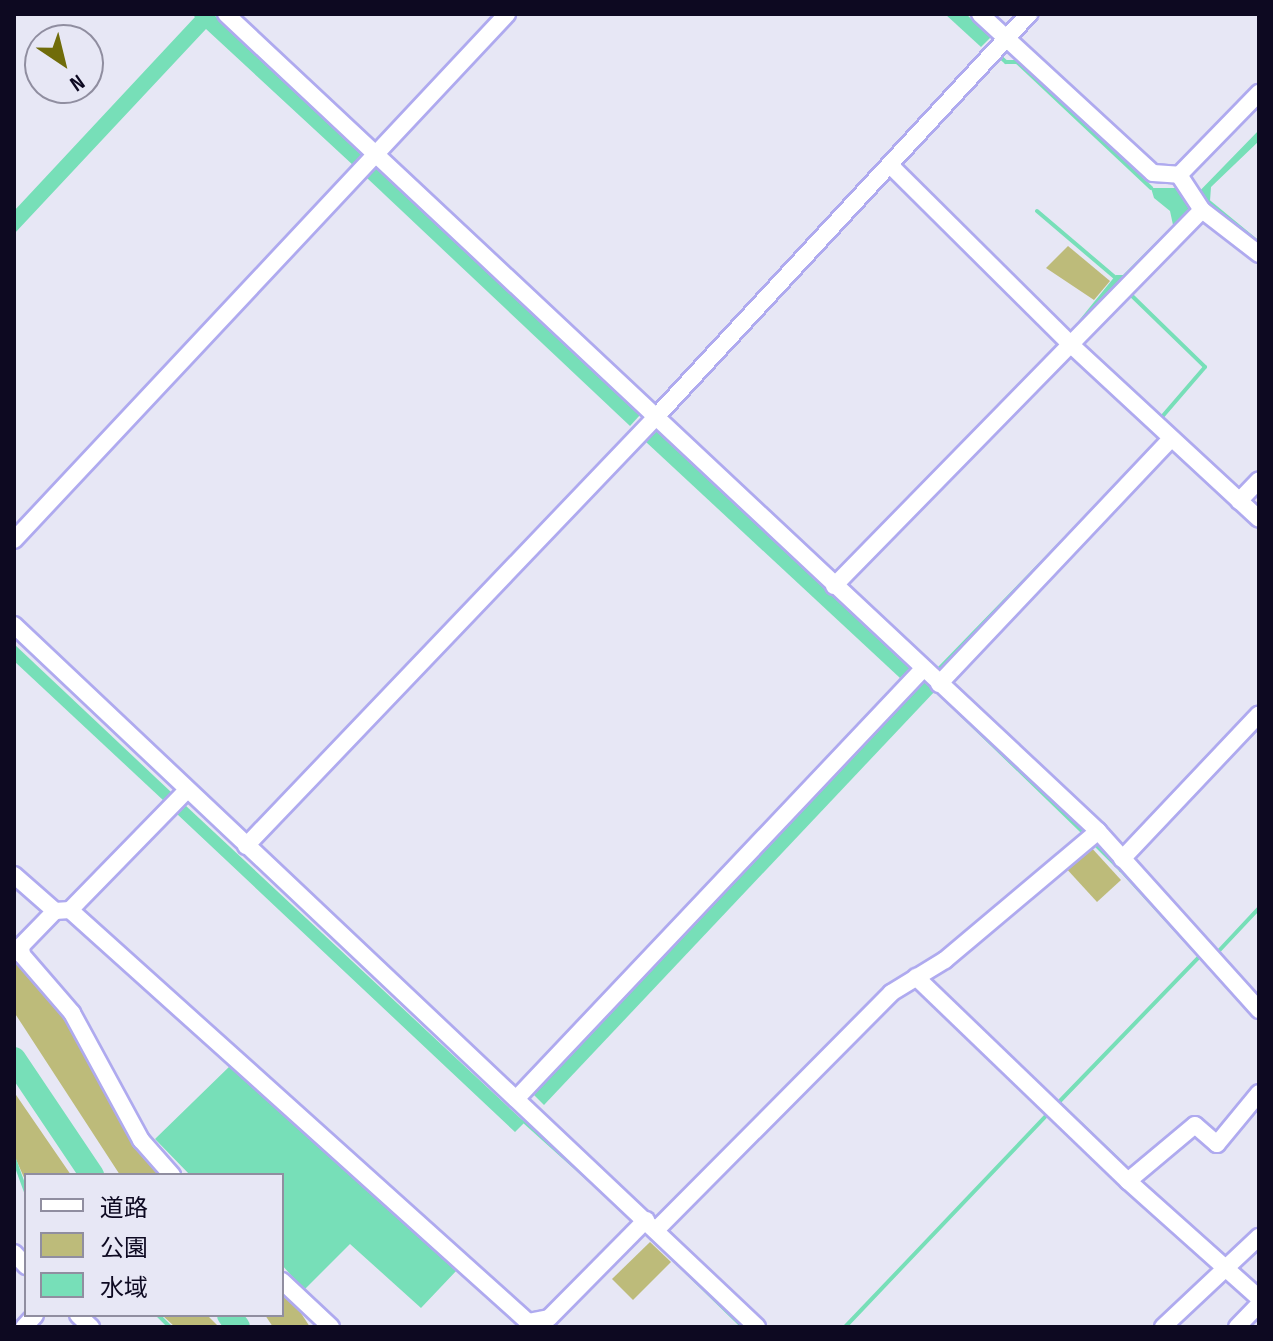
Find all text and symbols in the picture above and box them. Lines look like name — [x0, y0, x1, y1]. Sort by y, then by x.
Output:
north arrow — [24, 24, 104, 104]
text: N — [64, 68, 89, 97]
legend — [24, 1173, 284, 1317]
text: 道路 — [100, 1194, 148, 1223]
text: 公園 — [100, 1234, 148, 1263]
text: 水域 — [100, 1274, 148, 1303]

